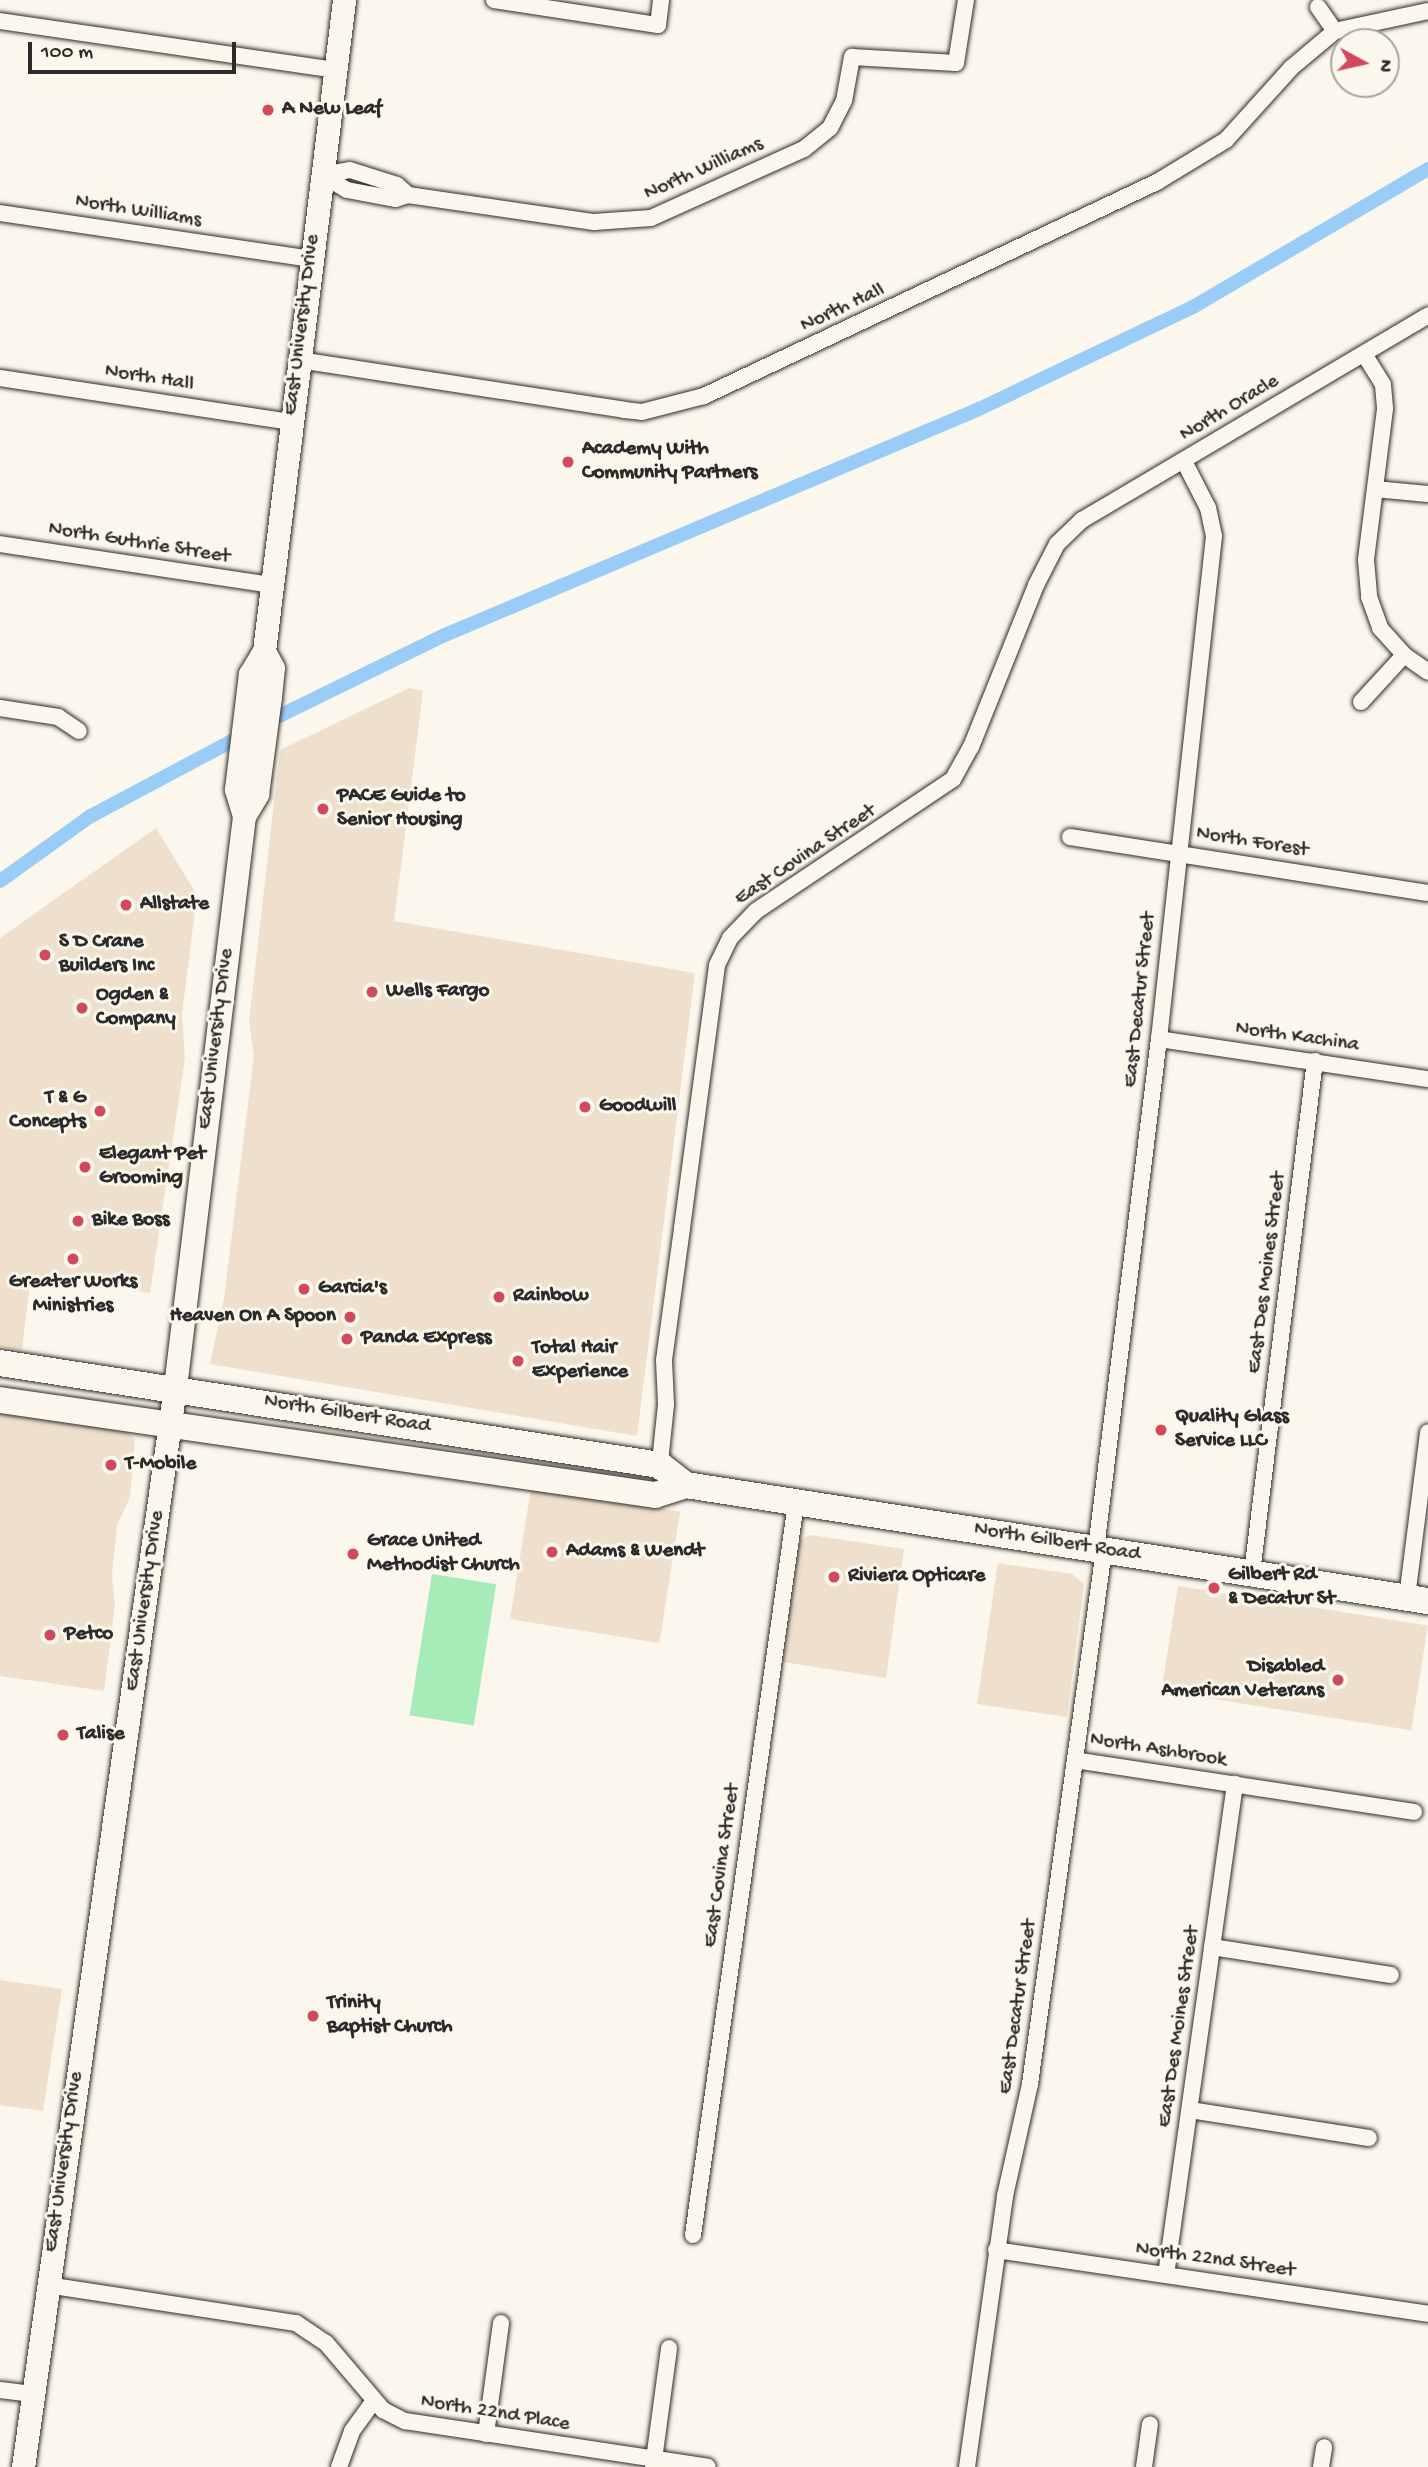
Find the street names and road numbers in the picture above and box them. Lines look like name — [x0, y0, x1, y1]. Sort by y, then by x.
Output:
street label: North Williams — [641, 133, 767, 207]
street label: North Williams — [73, 190, 203, 234]
street label: East University Drive — [279, 233, 327, 417]
street label: North Hall — [797, 279, 889, 339]
street label: North Hall — [103, 360, 195, 398]
street label: North Oracle — [1176, 370, 1284, 448]
street label: North Guthrie Street — [46, 517, 232, 571]
street label: East Covina Street — [731, 799, 881, 913]
street label: North Forest — [1194, 822, 1310, 864]
street label: East Decatur Street — [1119, 911, 1163, 1089]
street label: East University Drive — [193, 947, 241, 1131]
street label: North Kachina — [1234, 1017, 1360, 1059]
street label: East Des Moines Street — [1243, 1171, 1293, 1375]
street label: North Gilbert Road — [262, 1389, 432, 1441]
street label: East University Drive — [121, 1509, 171, 1693]
street label: North Gilbert Road — [972, 1517, 1142, 1569]
street label: North Ashbrook — [1088, 1728, 1228, 1774]
street label: East Covina Street — [699, 1783, 747, 1949]
street label: East Decatur Street — [994, 1918, 1044, 2096]
street label: East Des Moines Street — [1153, 1925, 1207, 2129]
street label: East University Drive — [40, 2070, 90, 2254]
street label: North 22nd Street — [1134, 2237, 1296, 2285]
street label: North 22nd Place — [419, 2390, 571, 2438]

